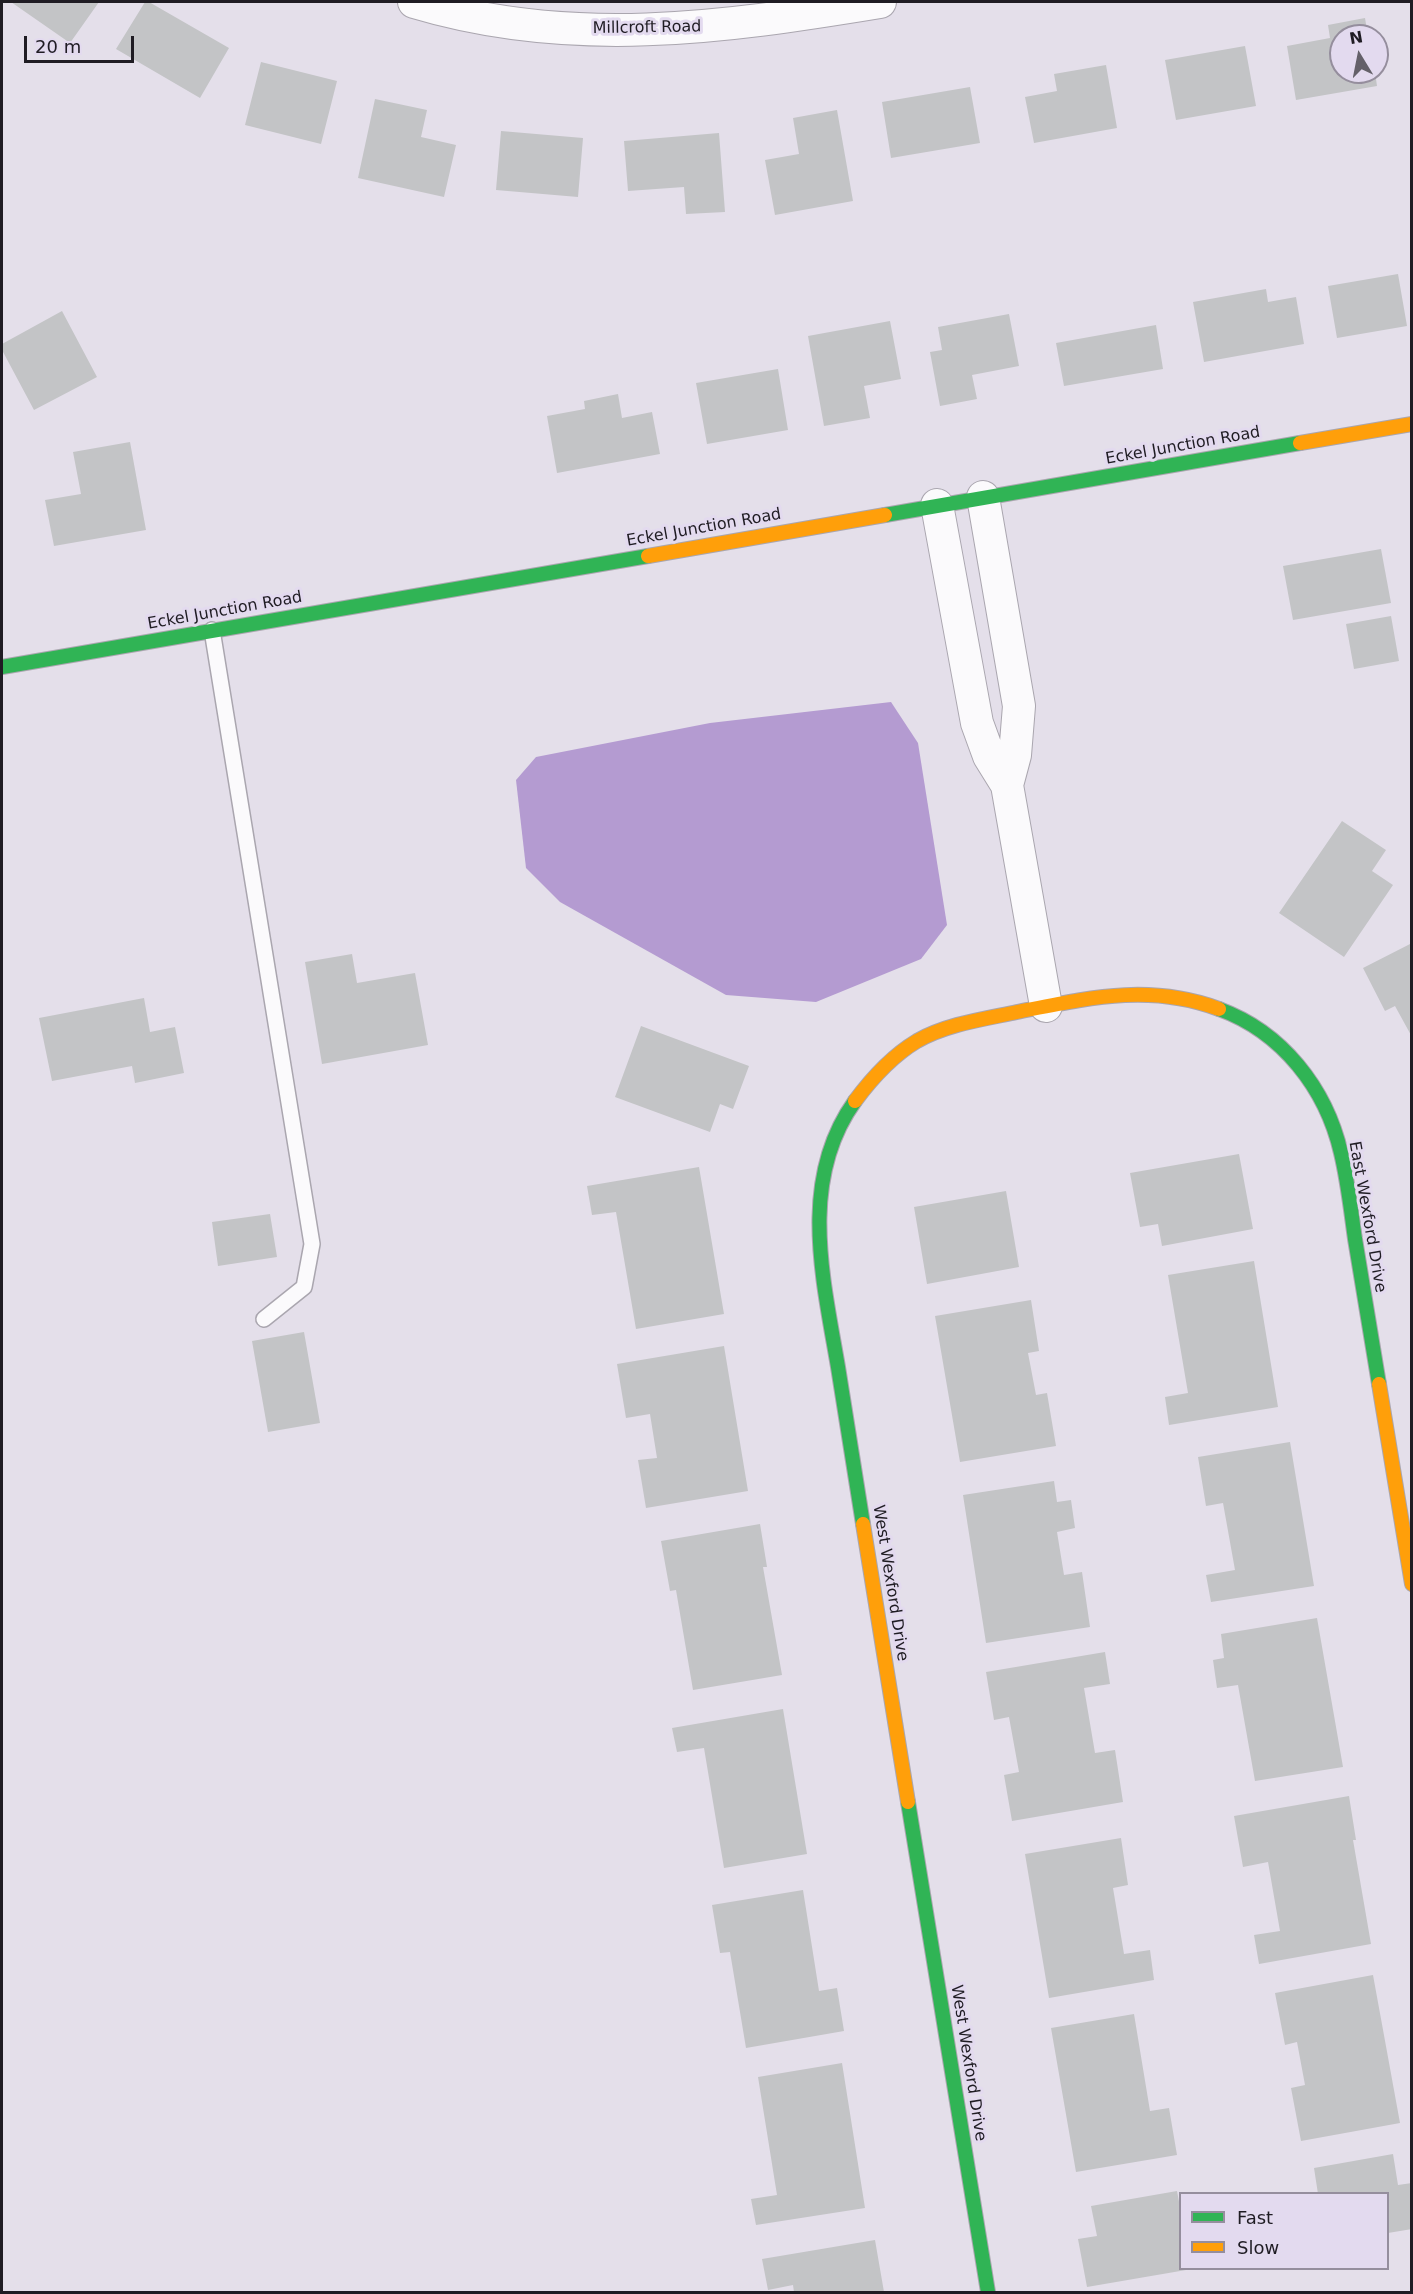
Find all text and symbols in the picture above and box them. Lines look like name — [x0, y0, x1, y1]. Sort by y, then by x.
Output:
street label: Millcroft Road — [592, 17, 702, 39]
scale bar — [27, 24, 136, 62]
north arrow — [1329, 24, 1389, 84]
text: N — [1348, 27, 1364, 48]
text: 20 m — [35, 36, 81, 57]
street label: Eckel Junction Road — [1104, 423, 1262, 469]
street label: Eckel Junction Road — [625, 505, 783, 551]
street label: Eckel Junction Road — [146, 588, 304, 634]
street label: East Wexford Drive — [1344, 1140, 1390, 1294]
street label: West Wexford Drive — [868, 1503, 912, 1663]
street label: West Wexford Drive — [946, 1983, 990, 2143]
legend — [1179, 2192, 1389, 2270]
text: Fast — [1237, 2207, 1273, 2228]
text: Slow — [1237, 2237, 1279, 2258]

